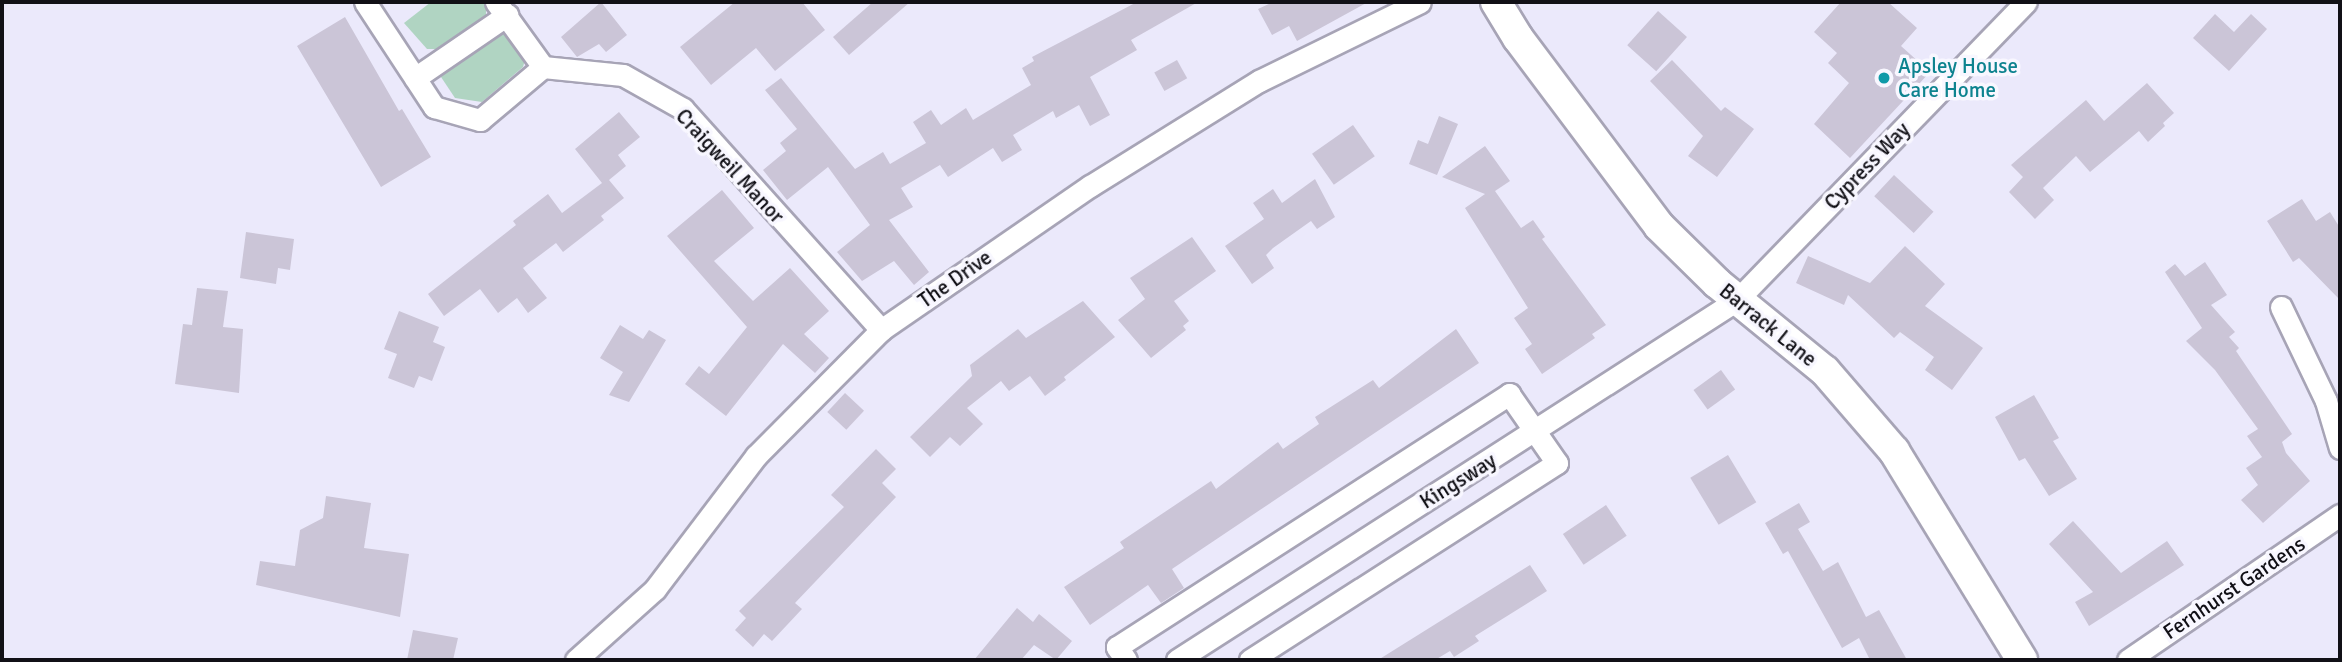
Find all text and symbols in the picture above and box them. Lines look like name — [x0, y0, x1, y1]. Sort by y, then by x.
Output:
place label: Apsley House Care Home — [1898, 53, 2018, 103]
marker: Apsley House Care Home — [1876, 70, 1892, 86]
street label: Craigweil Manor — [671, 104, 789, 228]
street label: Cypress Way — [1819, 117, 1915, 215]
street label: The Drive — [913, 245, 997, 313]
street label: Barrack Lane — [1714, 278, 1822, 372]
street label: Kingsway — [1415, 448, 1501, 514]
street label: Fernhurst Gardens — [2158, 531, 2310, 645]

